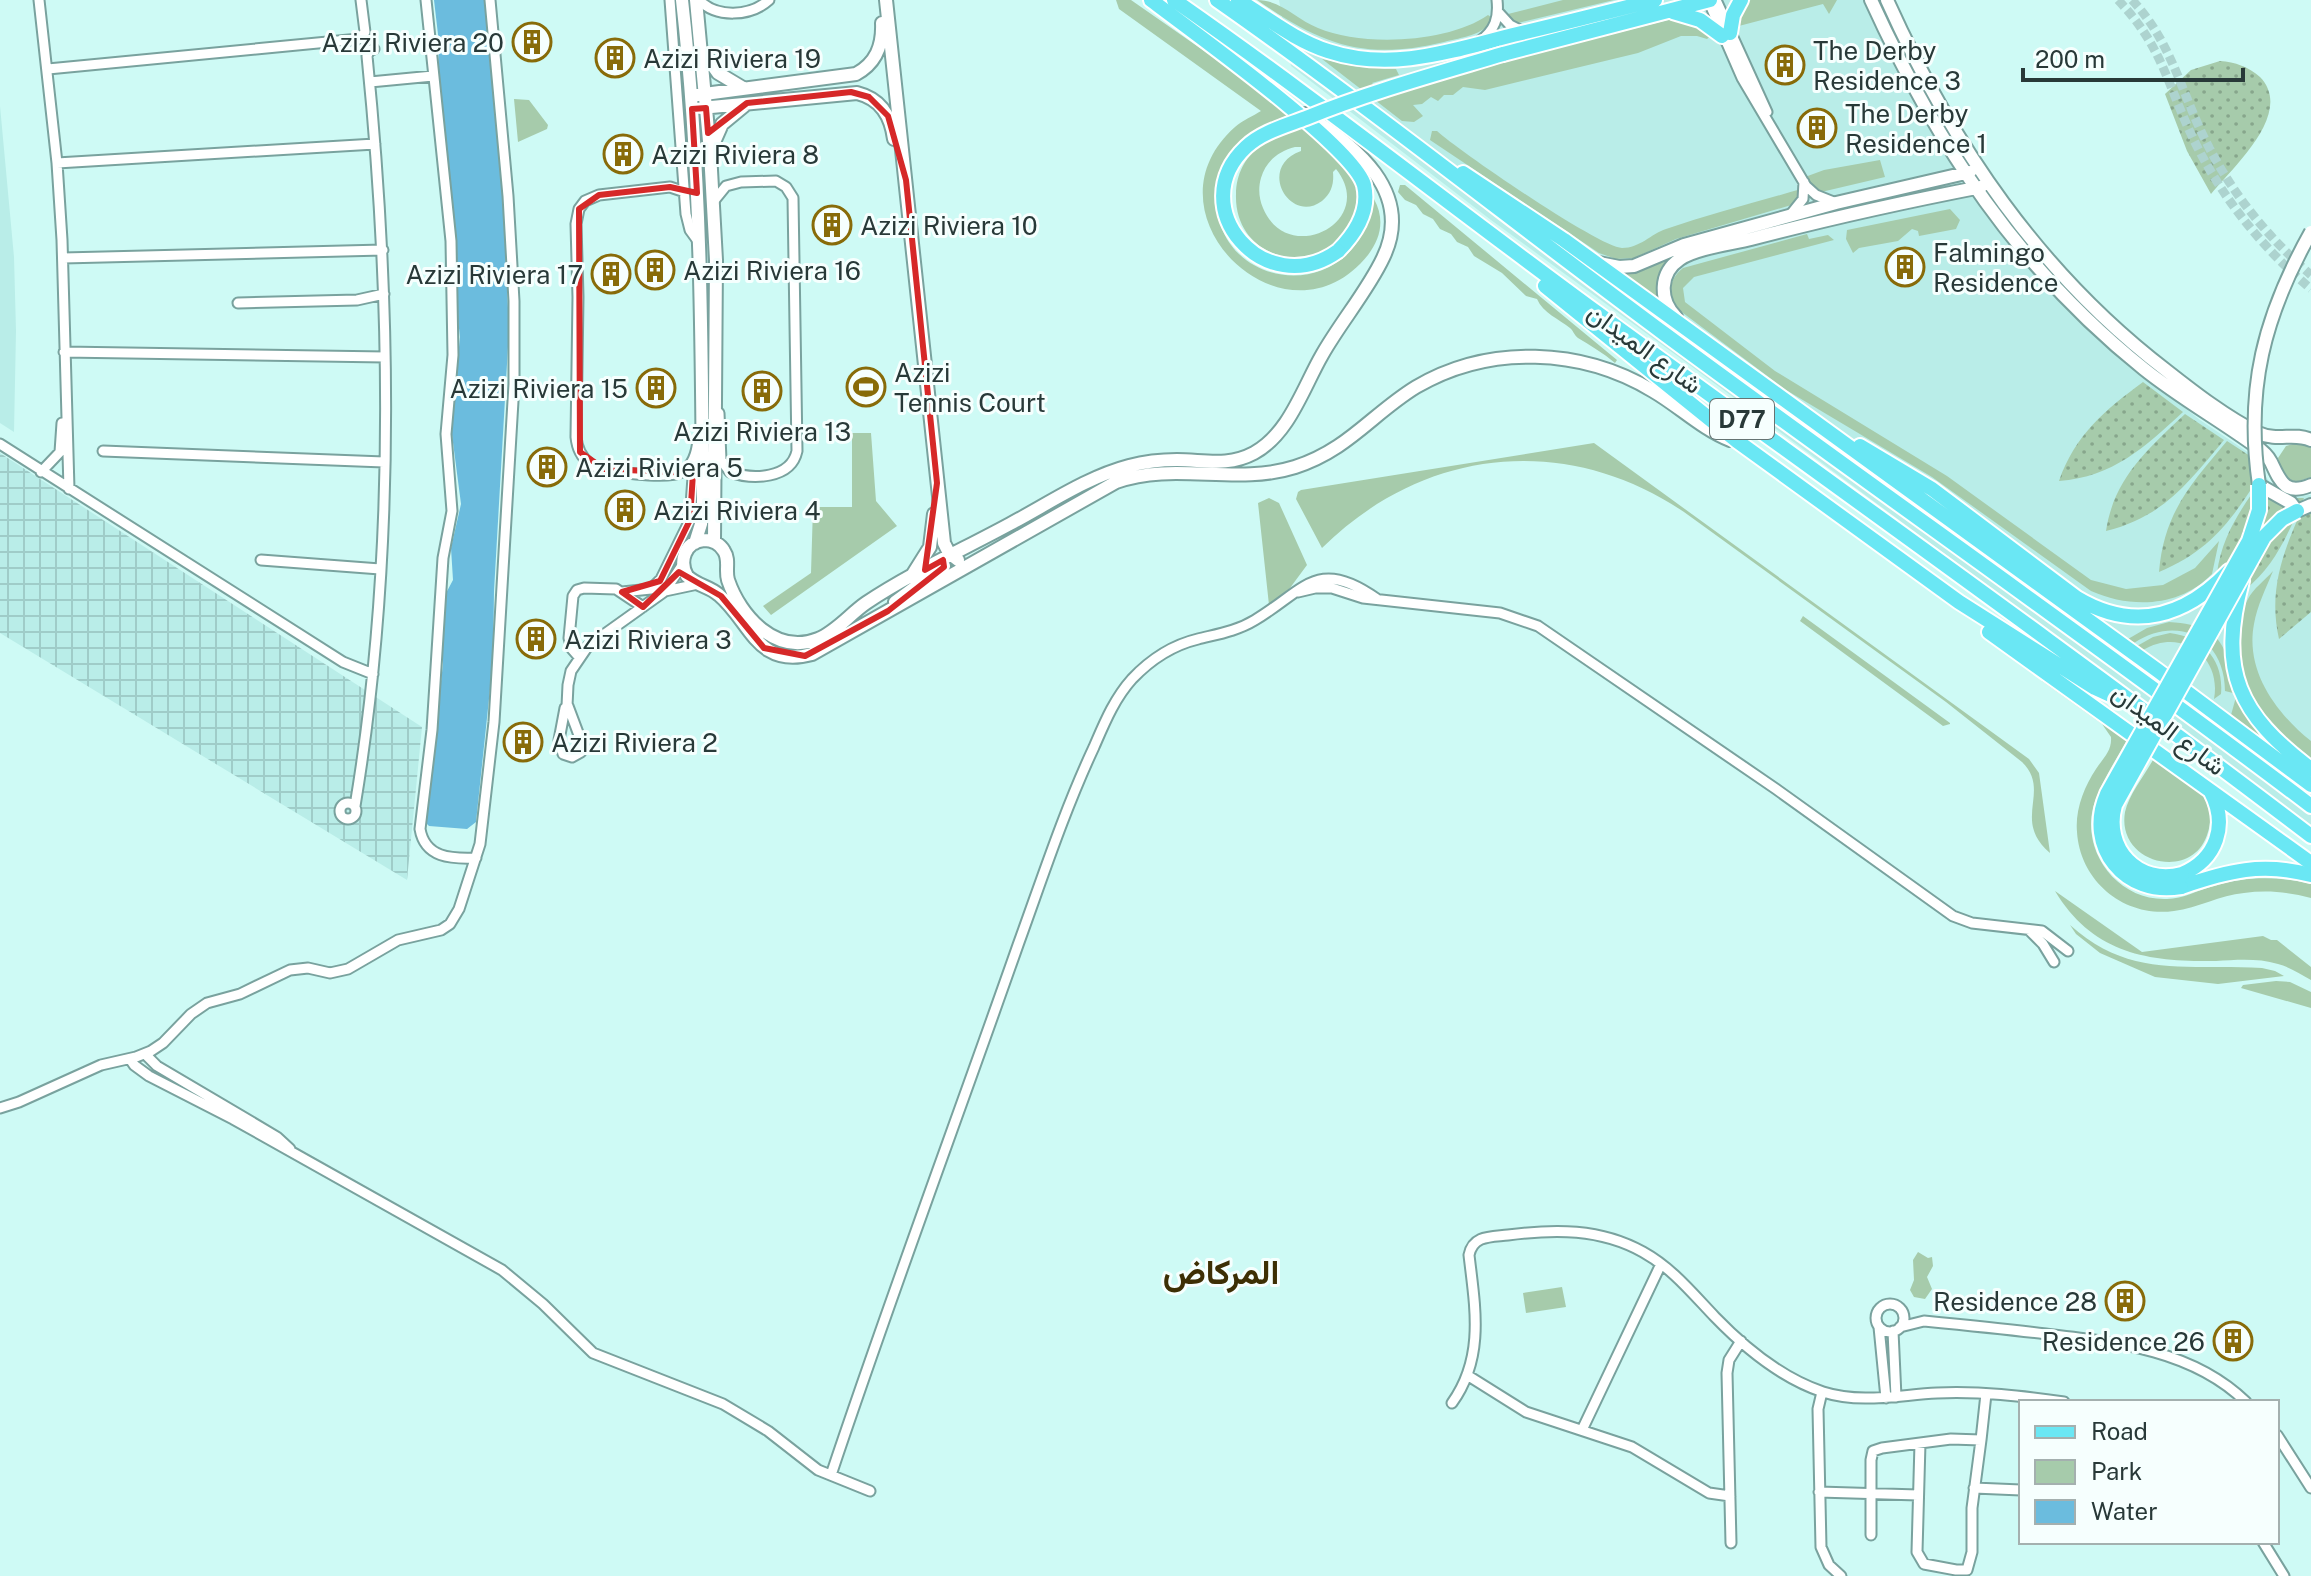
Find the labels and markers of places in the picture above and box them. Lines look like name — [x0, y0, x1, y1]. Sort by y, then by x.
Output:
building icon: Azizi Riviera 20 — [511, 21, 553, 63]
place label: Azizi Riviera 20 — [321, 27, 504, 58]
place label: The Derby Residence 3 — [1813, 35, 1961, 96]
building icon: Azizi Riviera 19 — [594, 37, 636, 79]
place label: Azizi Riviera 19 — [643, 43, 821, 74]
building icon: The Derby Residence 3 — [1764, 44, 1806, 86]
place label: The Derby Residence 1 — [1845, 98, 1987, 159]
building icon: The Derby Residence 1 — [1796, 107, 1838, 149]
building icon: Azizi Riviera 8 — [602, 133, 644, 175]
place label: Azizi Riviera 8 — [651, 139, 819, 170]
building icon: Azizi Riviera 10 — [811, 204, 853, 246]
place label: Azizi Riviera 10 — [860, 210, 1038, 241]
place label: Falmingo Residence — [1933, 237, 2058, 298]
building icon: Falmingo Residence — [1884, 246, 1926, 288]
building icon: Azizi Riviera 16 — [634, 249, 676, 291]
building icon: Azizi Riviera 17 — [590, 253, 632, 295]
place label: Azizi Riviera 16 — [683, 255, 861, 286]
place label: Azizi Riviera 17 — [406, 259, 583, 290]
place label: Azizi Tennis Court — [894, 357, 1046, 418]
sports icon: Azizi Tennis Court — [845, 366, 887, 408]
building icon: Azizi Riviera 15 — [635, 367, 677, 409]
building icon: Azizi Riviera 13 — [741, 370, 783, 412]
place label: Azizi Riviera 15 — [450, 373, 628, 404]
place label: Azizi Riviera 13 — [673, 416, 851, 447]
building icon: Azizi Riviera 5 — [526, 446, 568, 488]
place label: Azizi Riviera 5 — [575, 452, 743, 483]
building icon: Azizi Riviera 4 — [604, 489, 646, 531]
place label: Azizi Riviera 4 — [653, 495, 821, 526]
building icon: Azizi Riviera 3 — [515, 618, 557, 660]
place label: Azizi Riviera 3 — [564, 624, 732, 655]
building icon: Azizi Riviera 2 — [502, 721, 544, 763]
place label: Azizi Riviera 2 — [551, 727, 718, 758]
building icon: Residence 28 — [2104, 1280, 2146, 1322]
place label: Residence 28 — [1933, 1286, 2097, 1317]
building icon: Residence 26 — [2212, 1320, 2254, 1362]
place label: Residence 26 — [2042, 1326, 2205, 1357]

